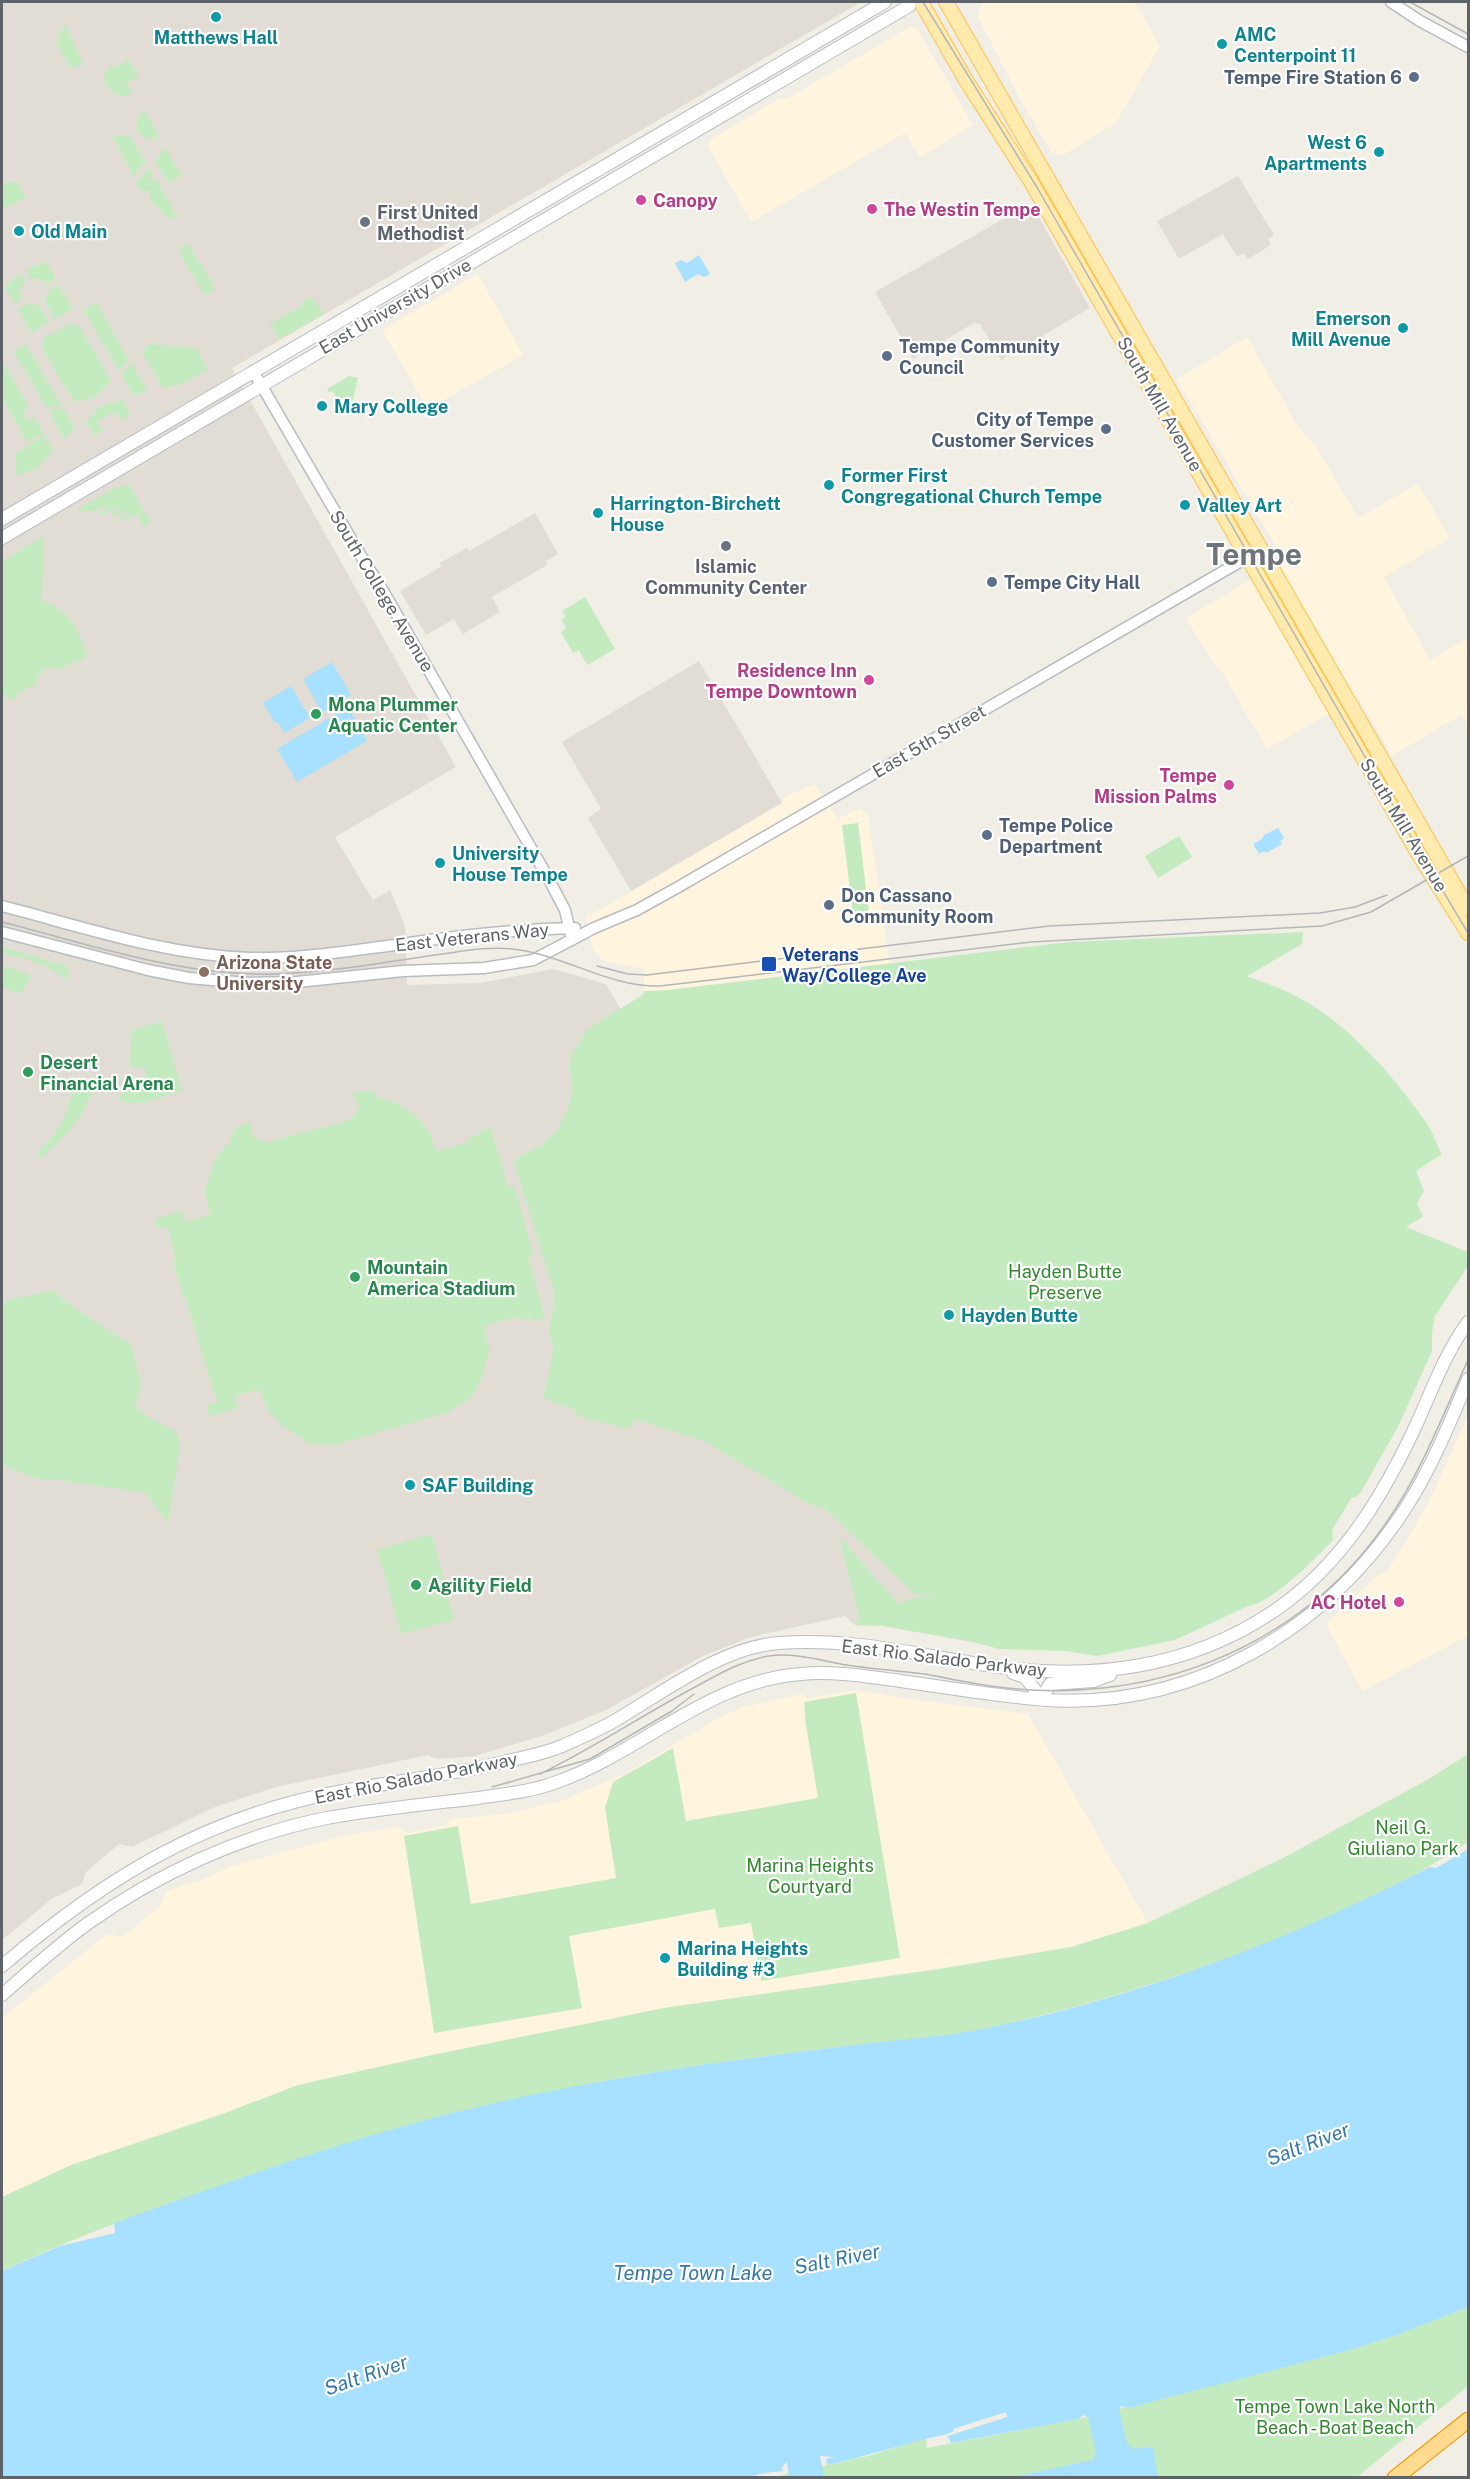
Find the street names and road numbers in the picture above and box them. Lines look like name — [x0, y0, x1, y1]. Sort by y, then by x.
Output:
street label: East University Drive — [315, 254, 475, 358]
street label: South Mill Avenue — [1113, 333, 1207, 475]
street label: South College Avenue — [325, 507, 439, 675]
street label: East 5th Street — [869, 700, 989, 782]
street label: South Mill Avenue — [1356, 755, 1452, 895]
street label: East Veterans Way — [394, 918, 550, 956]
street label: East Rio Salado Parkway — [840, 1635, 1048, 1681]
street label: East Rio Salado Parkway — [313, 1748, 520, 1808]

